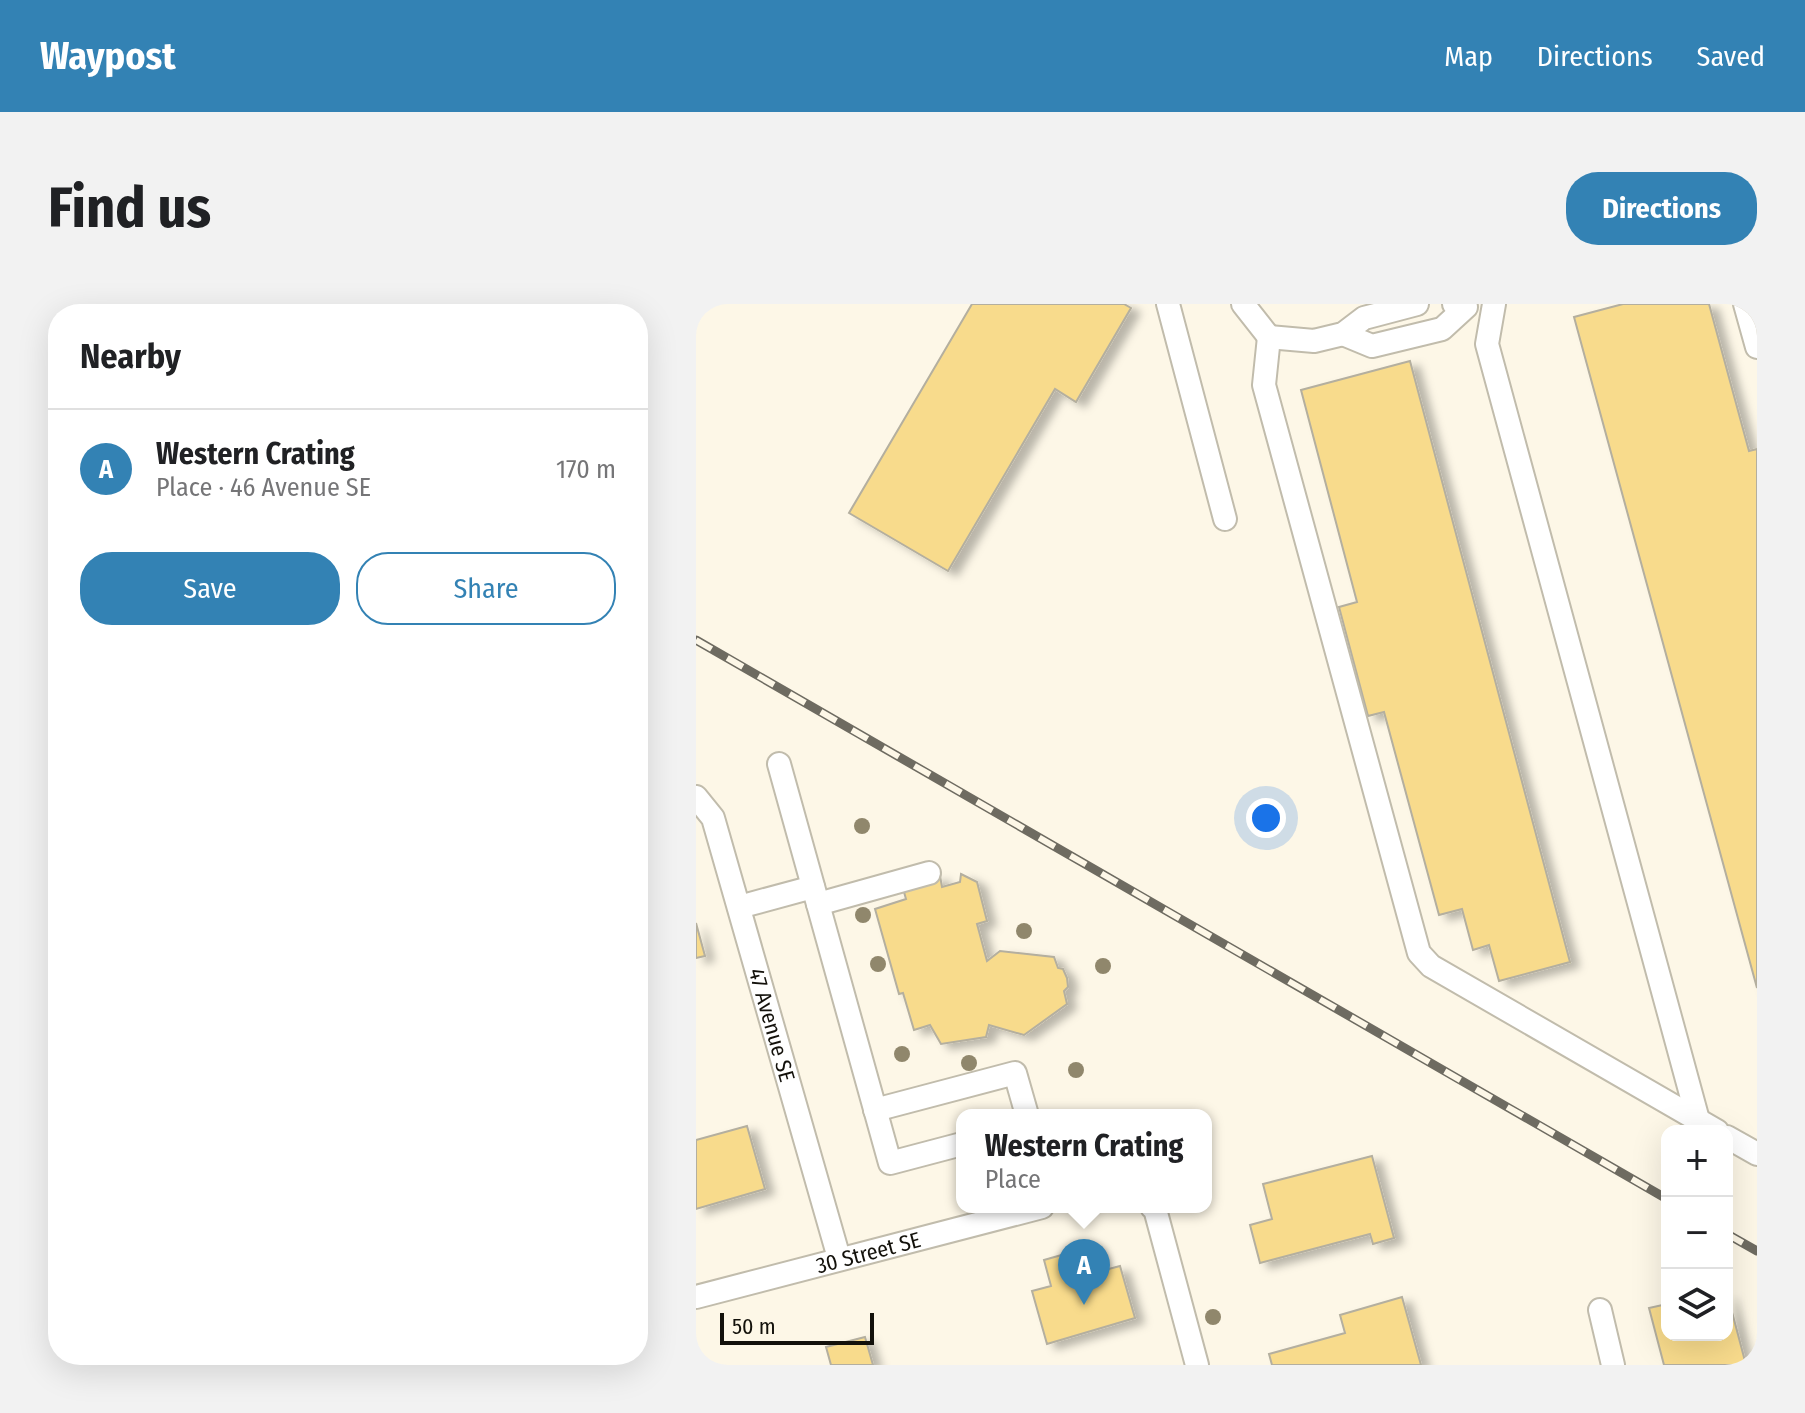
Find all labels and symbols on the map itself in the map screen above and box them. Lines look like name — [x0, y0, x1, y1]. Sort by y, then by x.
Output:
your location — [1246, 798, 1286, 838]
street label: 47 Avenue SE — [743, 965, 801, 1085]
street label: 30 Street SE — [813, 1226, 924, 1279]
pin: A — [1058, 1239, 1110, 1305]
scale bar — [720, 1309, 874, 1345]

